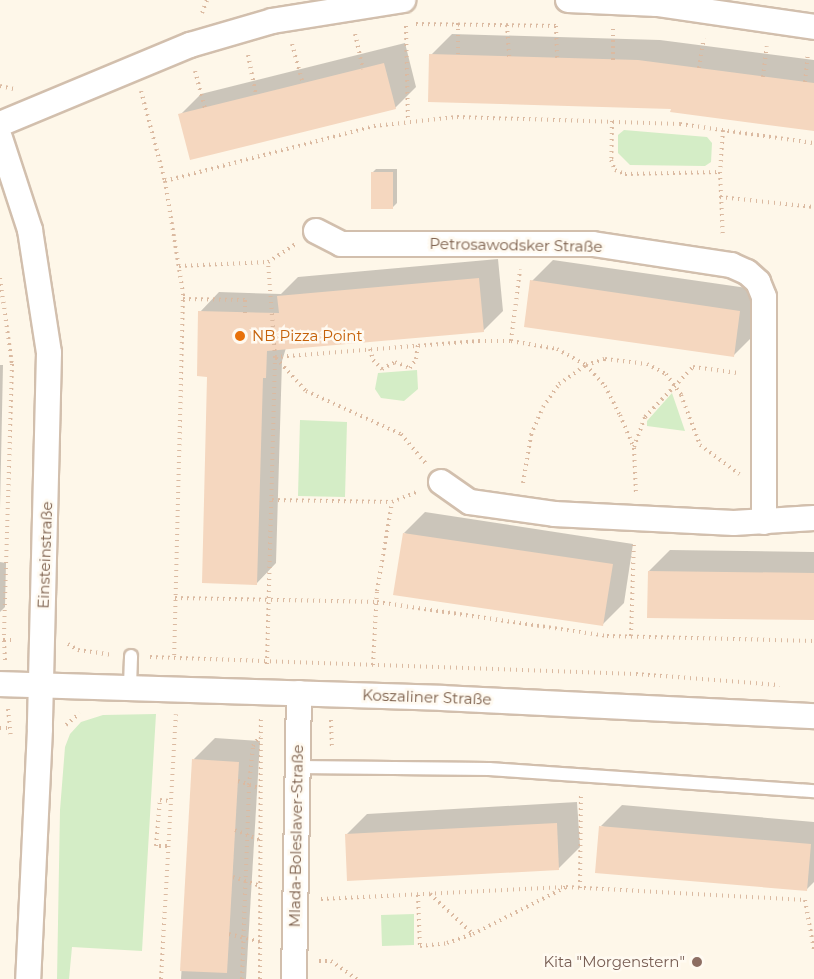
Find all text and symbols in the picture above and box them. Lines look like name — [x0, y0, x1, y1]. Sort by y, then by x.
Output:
street label: Petrosawodsker Straße — [429, 234, 603, 256]
place label: NB Pizza Point — [252, 327, 363, 345]
marker: NB Pizza Point — [233, 329, 247, 343]
street label: Einsteinstraße — [34, 501, 56, 609]
street label: Koszaliner Straße — [362, 686, 492, 708]
street label: Mlada-Boleslaver-Straße — [285, 744, 307, 928]
place label: Kita "Morgenstern" — [543, 953, 685, 971]
marker: Kita "Morgenstern" — [690, 955, 704, 969]

